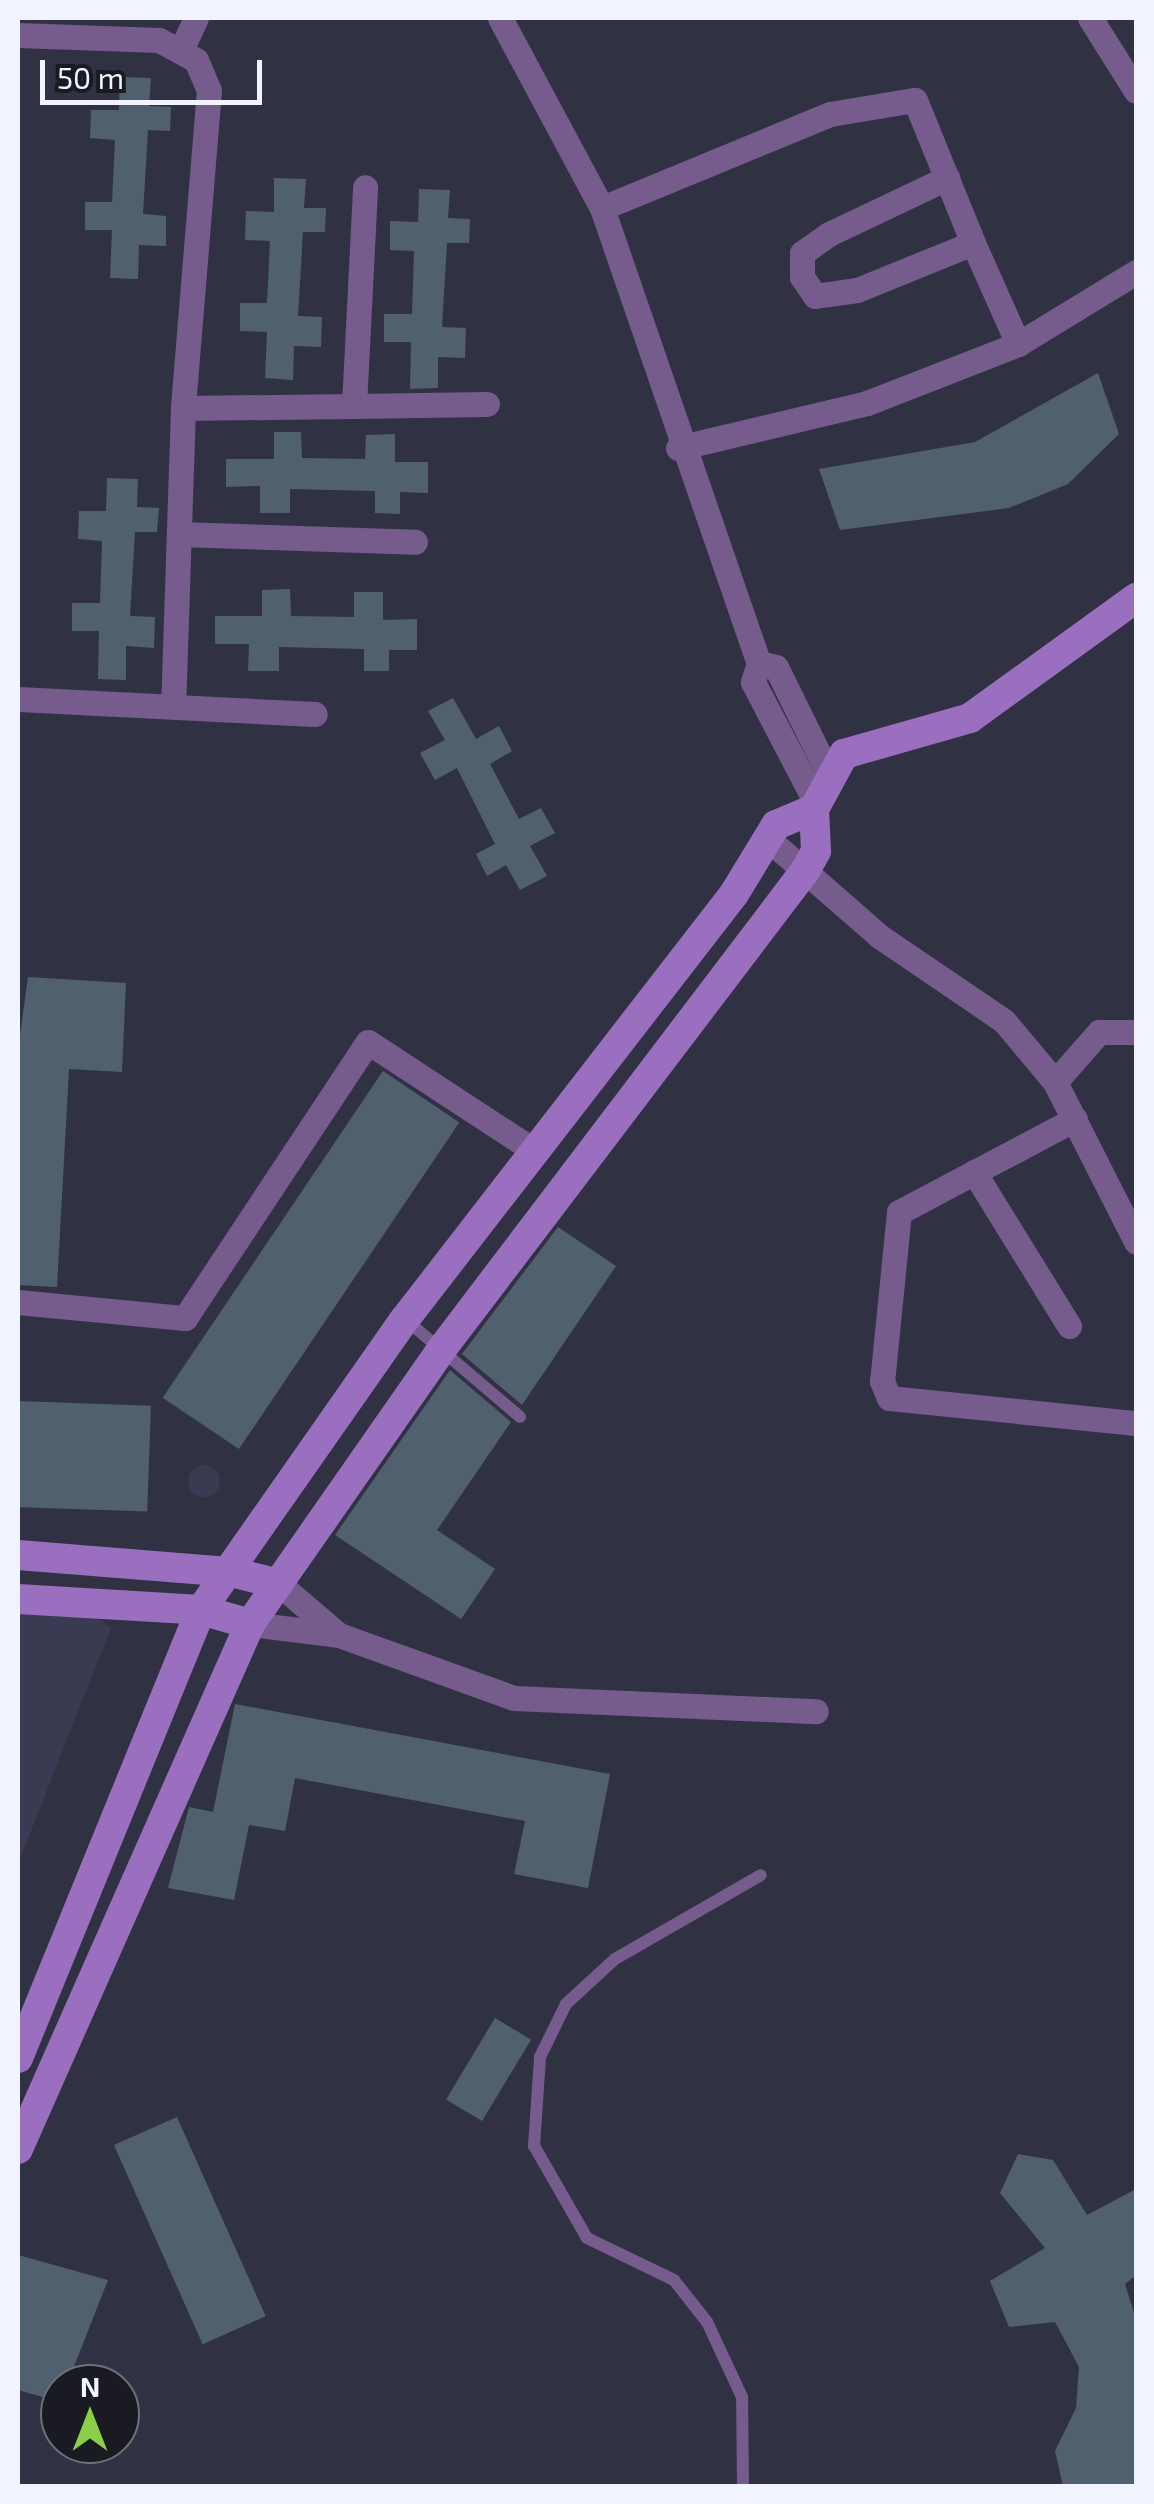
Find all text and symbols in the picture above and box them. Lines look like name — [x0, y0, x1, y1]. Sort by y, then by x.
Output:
scale bar — [45, 40, 268, 102]
text: 50 m — [57, 59, 124, 95]
north arrow — [40, 2364, 140, 2464]
text: N — [80, 2369, 100, 2403]

